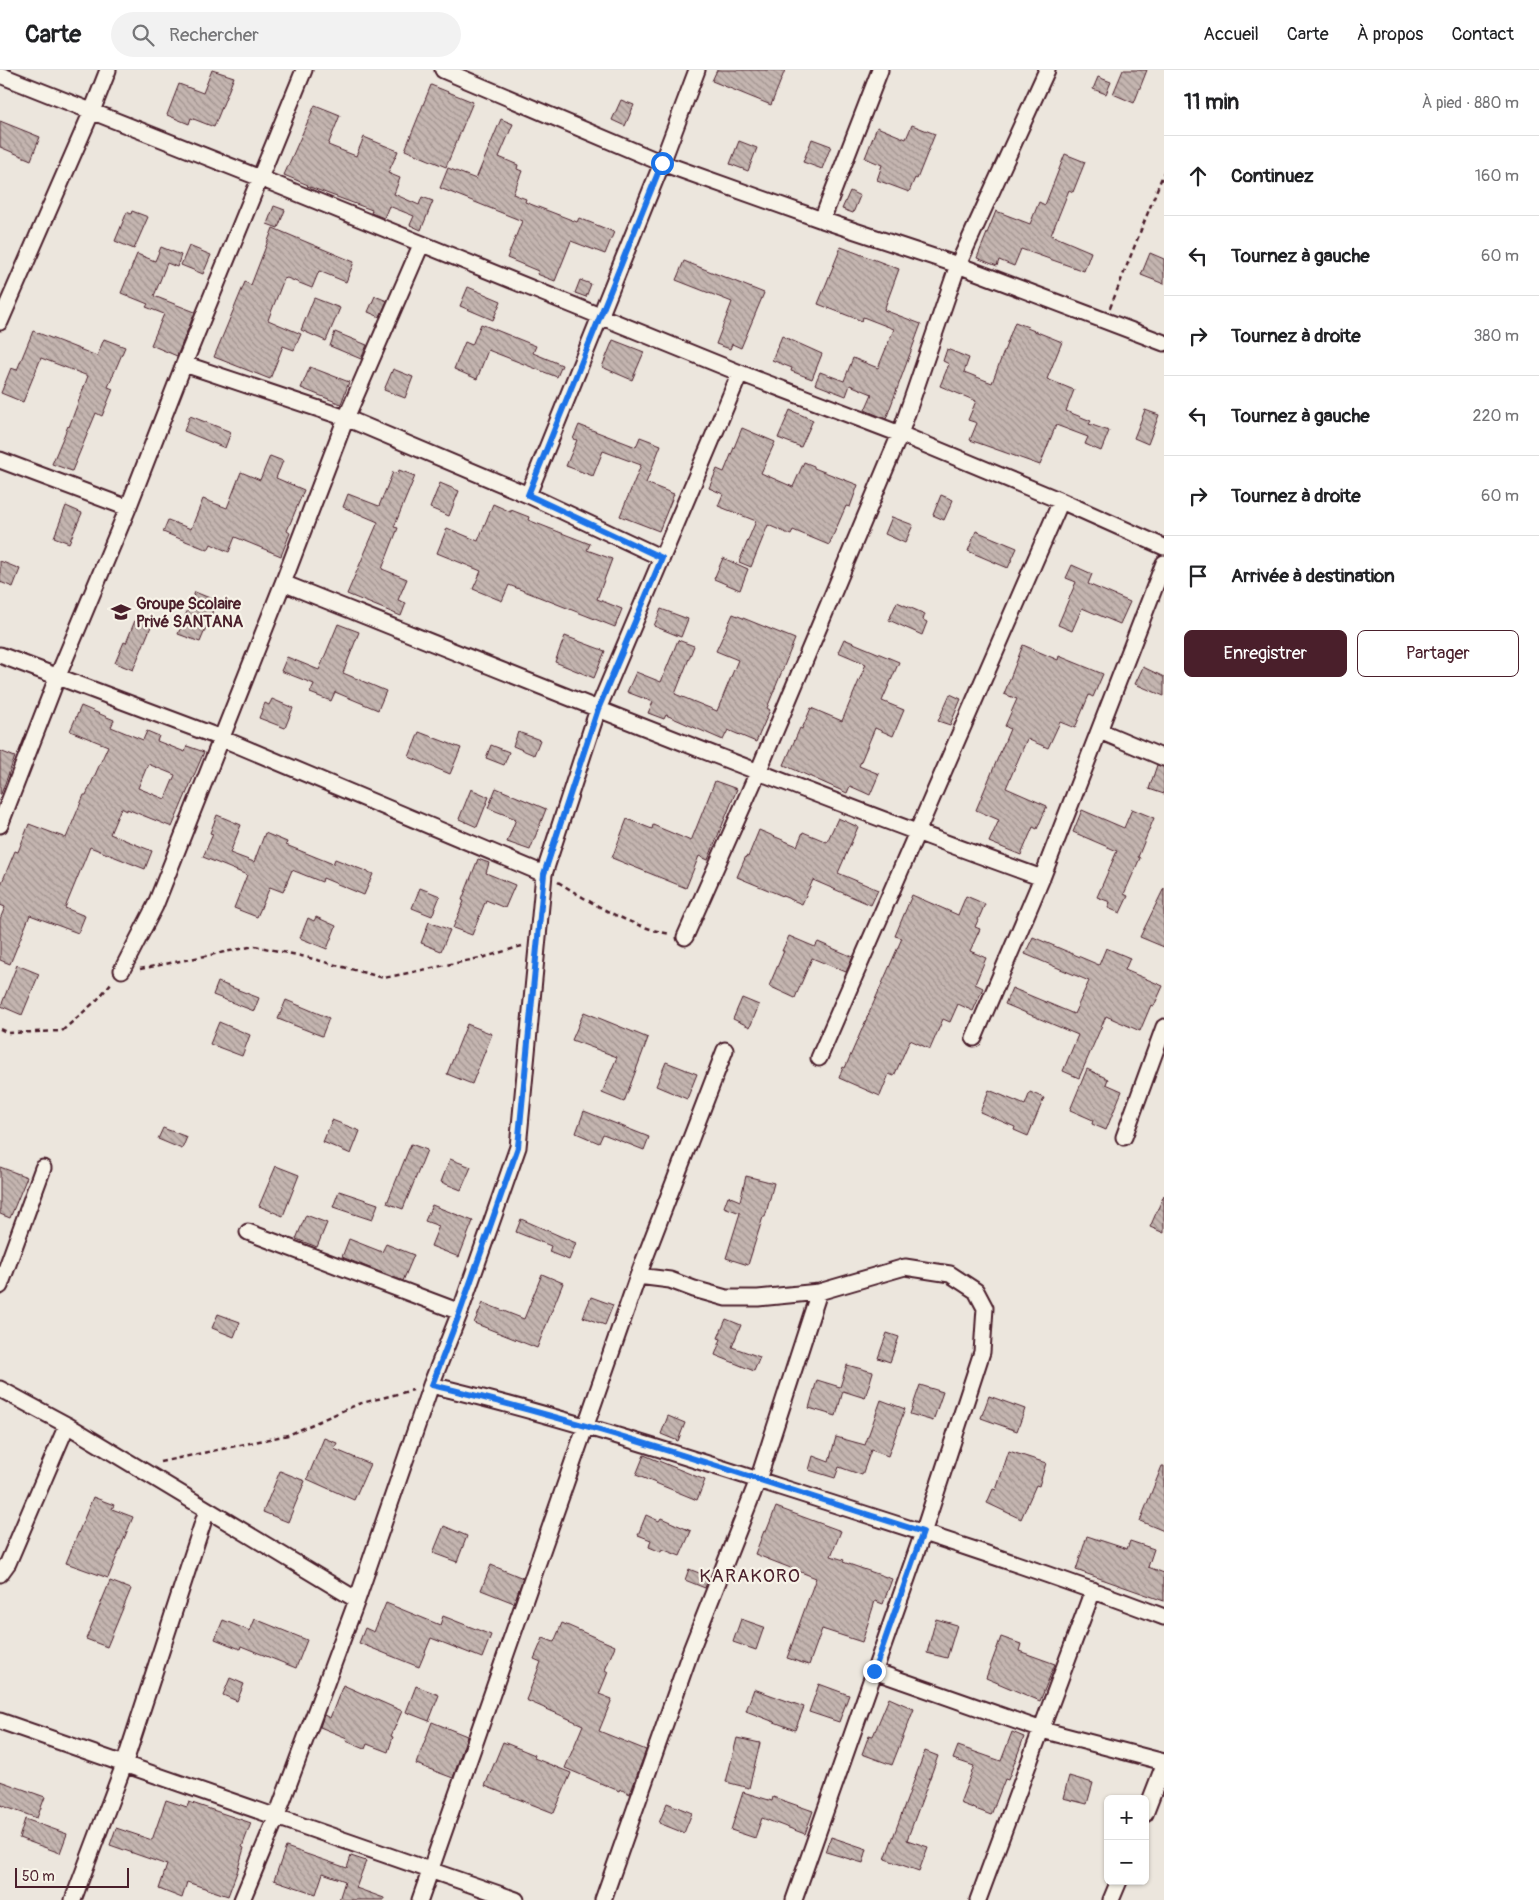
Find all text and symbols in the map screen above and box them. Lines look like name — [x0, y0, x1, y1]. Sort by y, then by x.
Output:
search box — [111, 12, 461, 57]
text: Carte — [25, 20, 81, 49]
icon: search — [129, 21, 157, 49]
text: Rechercher — [169, 23, 259, 47]
text: Accueil — [1203, 23, 1259, 46]
text: Carte — [1287, 23, 1329, 46]
text: À propos — [1357, 23, 1423, 46]
text: Contact — [1451, 23, 1514, 46]
text: 11 min — [1184, 89, 1239, 116]
text: À pied · 880 m — [1422, 93, 1519, 113]
route start — [651, 152, 674, 175]
icon: ahead — [1184, 162, 1212, 190]
text: Continuez — [1231, 164, 1314, 188]
text: 160 m — [1475, 166, 1519, 186]
icon: left — [1184, 242, 1212, 270]
text: Tournez à gauche — [1231, 244, 1370, 268]
text: 60 m — [1481, 246, 1519, 266]
icon: right — [1184, 322, 1212, 350]
text: Tournez à droite — [1231, 324, 1361, 348]
text: 380 m — [1473, 326, 1519, 346]
icon: left — [1184, 402, 1212, 430]
text: Tournez à gauche — [1231, 404, 1370, 428]
text: 220 m — [1473, 406, 1519, 426]
icon: right — [1184, 482, 1212, 510]
text: Tournez à droite — [1231, 484, 1361, 508]
text: 60 m — [1481, 486, 1519, 506]
icon: arrive — [1184, 562, 1212, 590]
text: Arrivée à destination — [1231, 564, 1395, 588]
place label: Groupe Scolaire Privé SANTANA — [136, 594, 244, 632]
school or university icon: Groupe Scolaire Privé SANTANA — [110, 601, 132, 623]
button: Enregistrer — [1184, 630, 1347, 677]
button: Partager — [1357, 630, 1519, 677]
district label: KARAKORO — [699, 1564, 801, 1588]
route end — [863, 1660, 886, 1683]
map controls — [1104, 1795, 1149, 1885]
button: + — [1104, 1795, 1149, 1840]
button: − — [1104, 1840, 1149, 1885]
scale bar — [15, 1865, 129, 1888]
text: 50 m — [22, 1868, 55, 1885]

